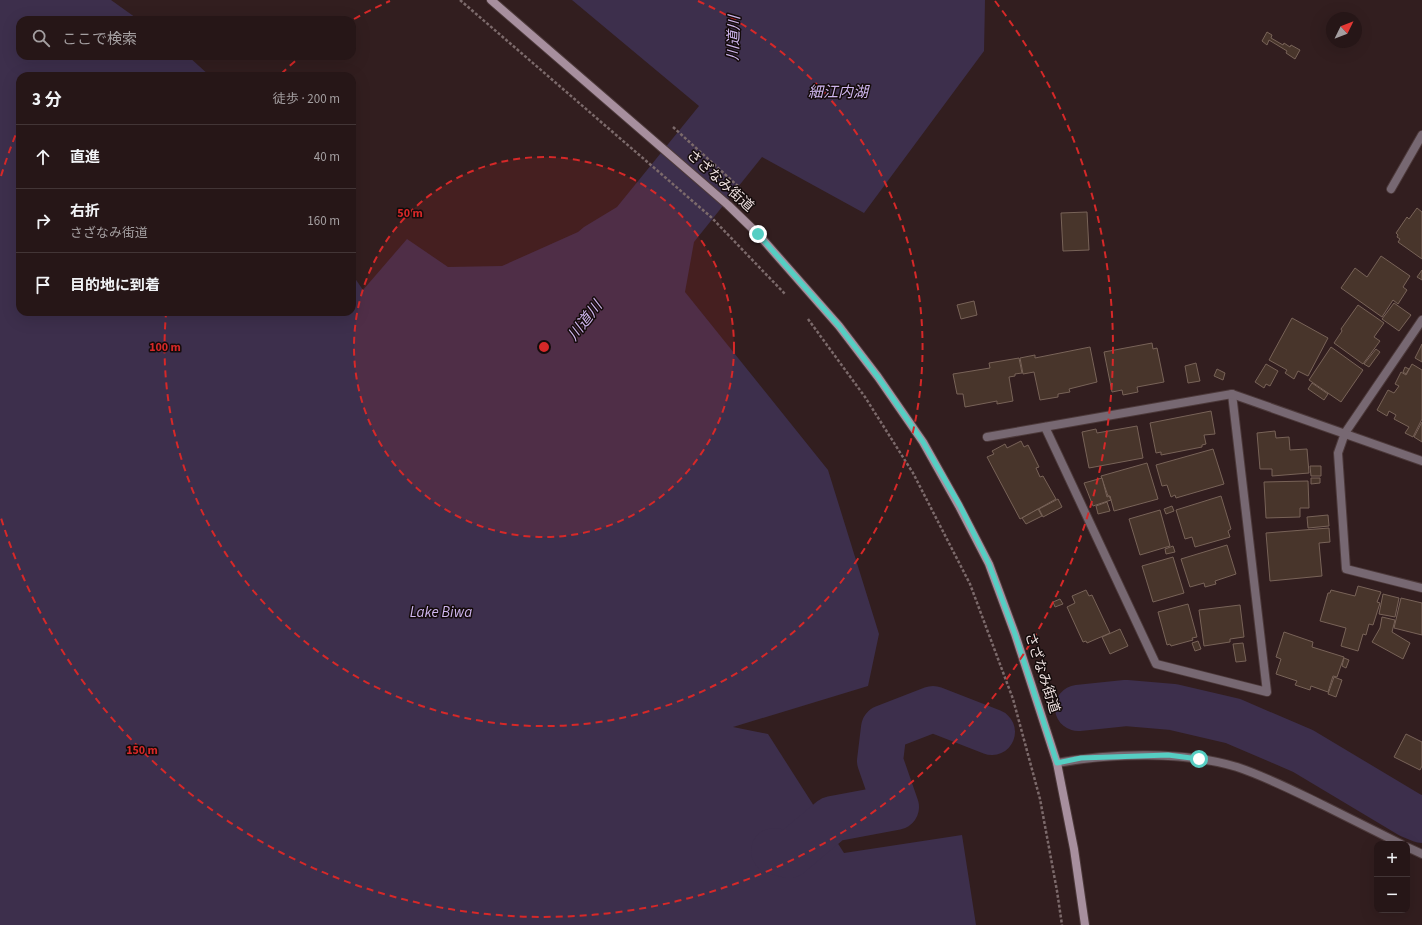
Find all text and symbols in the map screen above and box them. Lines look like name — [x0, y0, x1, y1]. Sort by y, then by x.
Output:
north arrow — [1326, 12, 1362, 48]
water label: 川道川 — [723, 13, 745, 61]
search box — [16, 16, 356, 60]
icon: search — [30, 27, 52, 49]
text: ここで検索 — [62, 29, 137, 50]
water label: 細江内湖 — [808, 82, 870, 103]
text: 3 分 — [32, 88, 61, 112]
text: 徒歩 · 200 m — [273, 90, 340, 108]
street label: さざなみ街道 — [682, 145, 758, 217]
icon: ahead — [32, 146, 54, 168]
text: 直進 — [70, 147, 100, 168]
text: 40 m — [314, 148, 340, 166]
text: 右折 — [70, 201, 100, 222]
text: 50 m — [397, 205, 423, 222]
icon: right — [32, 210, 54, 232]
text: 160 m — [307, 212, 340, 230]
text: さざなみ街道 — [70, 224, 148, 242]
route end — [749, 225, 767, 243]
icon: arrive — [32, 274, 54, 296]
text: 目的地に到着 — [70, 275, 160, 296]
water label: 川道川 — [563, 295, 608, 345]
text: 100 m — [149, 339, 181, 356]
centre of rings — [537, 340, 551, 354]
water label: Lake Biwa — [410, 602, 472, 623]
street label: さざなみ街道 — [1020, 630, 1064, 716]
text: 150 m — [126, 742, 158, 759]
route start — [1190, 750, 1208, 768]
map controls — [1374, 841, 1410, 913]
button: + — [1374, 841, 1410, 877]
button: − — [1374, 877, 1410, 913]

